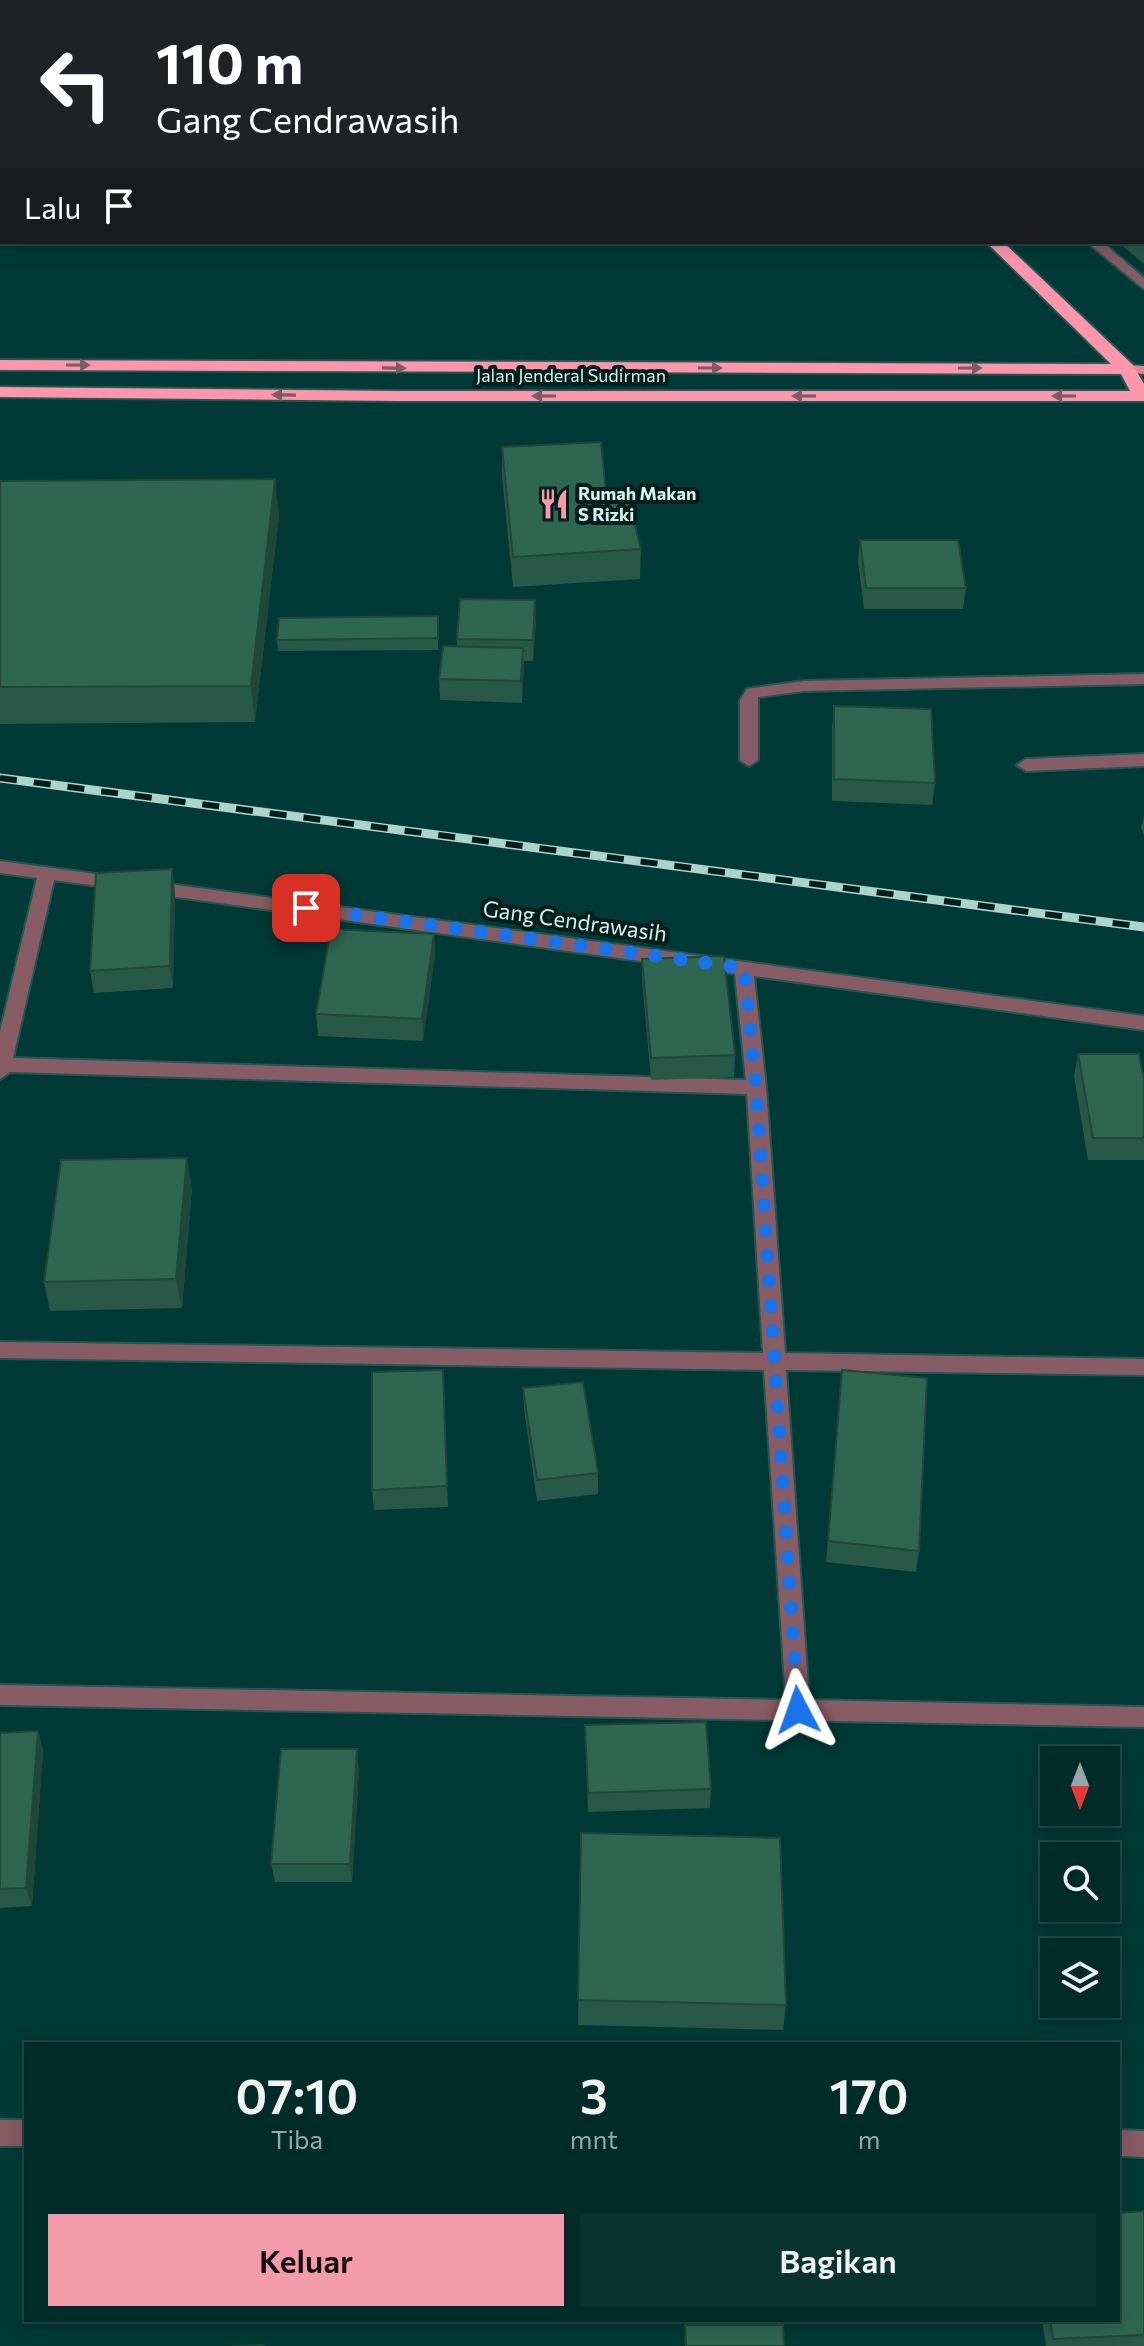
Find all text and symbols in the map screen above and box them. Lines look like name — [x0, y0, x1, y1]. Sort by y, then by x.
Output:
text: 110 m — [156, 27, 303, 96]
icon: left — [24, 32, 128, 136]
text: Gang Cendrawasih — [156, 96, 459, 140]
icon: arrive — [97, 184, 141, 228]
text: Lalu — [24, 188, 81, 225]
one-way arrow — [66, 359, 91, 371]
one-way arrow — [382, 362, 407, 374]
one-way arrow — [698, 362, 723, 374]
one-way arrow — [958, 362, 983, 374]
street label: Jalan Jenderal Sudirman — [476, 364, 666, 386]
one-way arrow — [271, 388, 296, 401]
one-way arrow — [531, 390, 556, 402]
one-way arrow — [791, 390, 816, 402]
one-way arrow — [1051, 390, 1076, 402]
place label: Rumah Makan S Rizki — [578, 482, 696, 525]
restaurant icon: Rumah Makan S Rizki — [537, 487, 571, 521]
pin — [272, 874, 340, 942]
icon: arrive — [284, 886, 328, 930]
street label: Gang Cendrawasih — [481, 894, 669, 947]
position arrow — [756, 1668, 840, 1752]
north arrow — [1040, 1746, 1120, 1826]
map controls — [1040, 1746, 1120, 2018]
button: search — [1040, 1842, 1120, 1922]
button: layers — [1040, 1938, 1120, 2018]
text: 07:10 — [236, 2065, 358, 2124]
text: 3 — [580, 2065, 608, 2124]
text: 170 — [830, 2065, 908, 2124]
text: Tiba — [271, 2123, 323, 2154]
text: mnt — [570, 2123, 618, 2154]
text: m — [858, 2123, 880, 2154]
button: Keluar — [48, 2214, 564, 2306]
button: Bagikan — [580, 2214, 1096, 2306]

